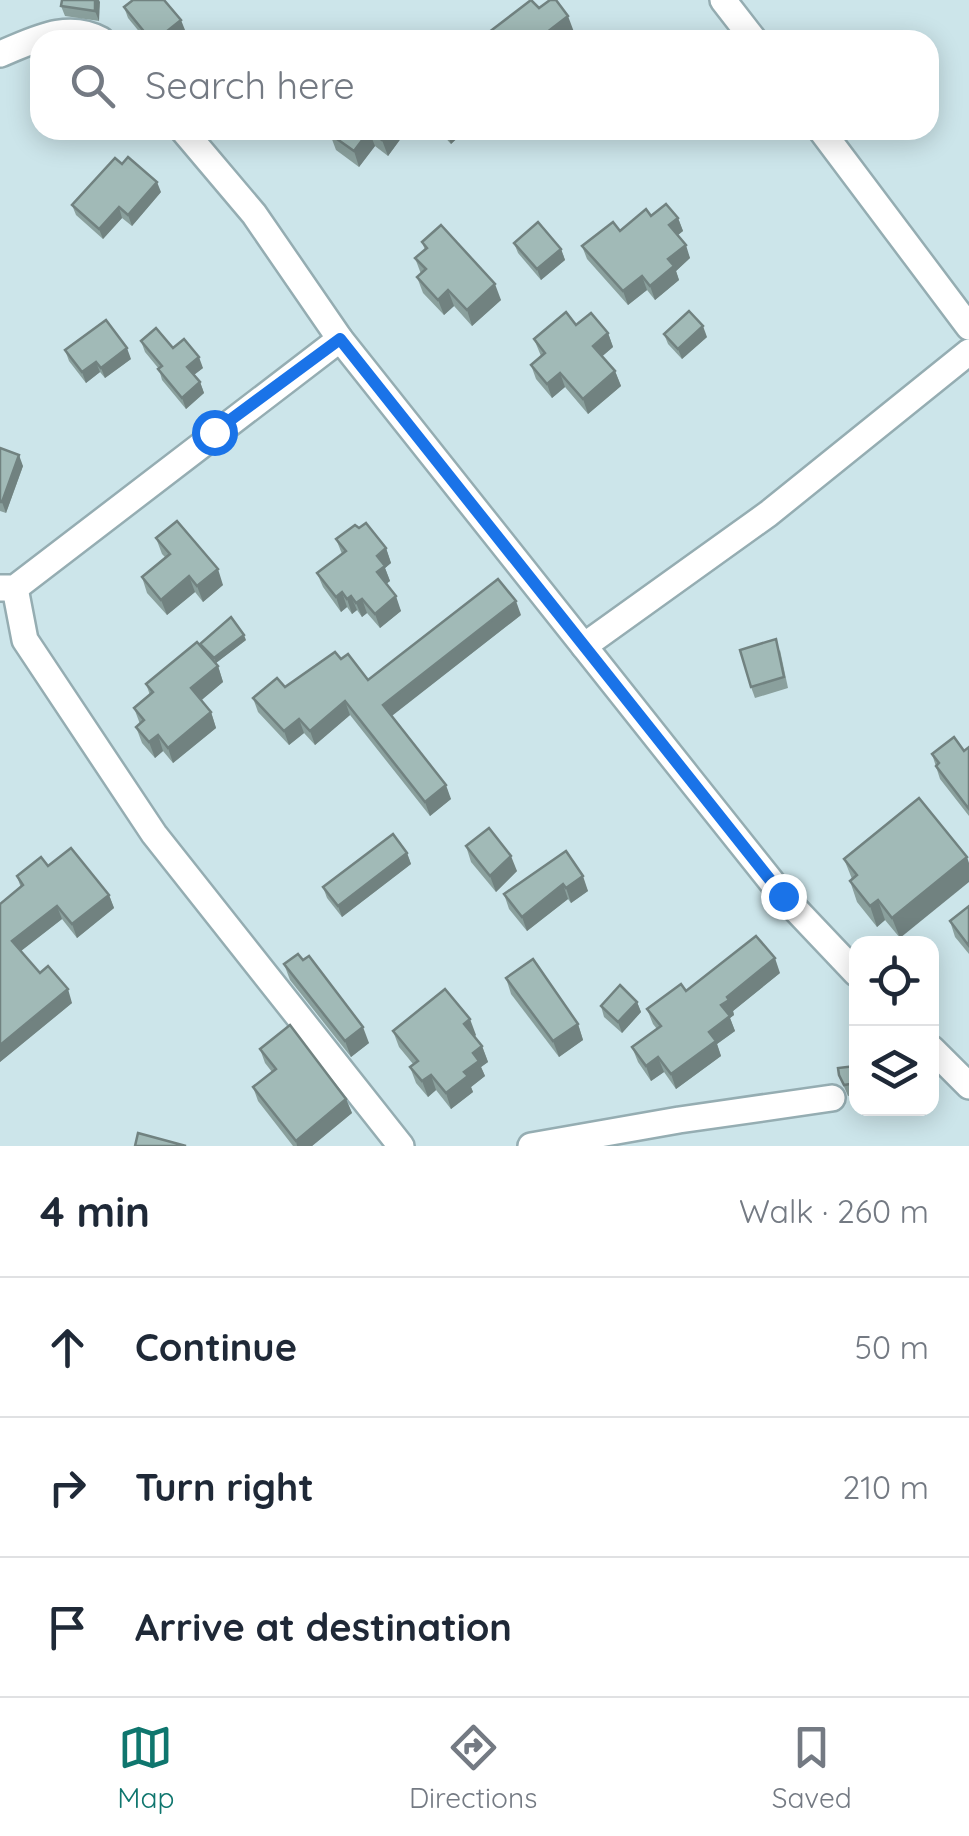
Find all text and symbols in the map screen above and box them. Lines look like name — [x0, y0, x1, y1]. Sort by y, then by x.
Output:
search box — [30, 30, 939, 140]
icon: search — [65, 58, 120, 113]
text: Search here — [145, 61, 355, 109]
route start — [192, 410, 238, 456]
route end — [761, 874, 807, 920]
map controls — [849, 936, 939, 1116]
button: locate — [849, 936, 939, 1026]
button: layers — [849, 1026, 939, 1116]
text: 4 min — [40, 1185, 150, 1238]
text: Walk · 260 m — [739, 1191, 929, 1231]
icon: ahead — [40, 1320, 95, 1375]
text: Continue — [135, 1323, 297, 1371]
text: 50 m — [855, 1327, 929, 1367]
icon: right — [40, 1460, 95, 1515]
text: Turn right — [135, 1463, 314, 1511]
text: 210 m — [842, 1467, 929, 1507]
icon: arrive — [40, 1600, 95, 1655]
text: Arrive at destination — [135, 1603, 512, 1651]
tab: Map — [117, 1720, 174, 1815]
tab: Directions — [409, 1720, 537, 1815]
tab: Saved — [772, 1720, 852, 1815]

